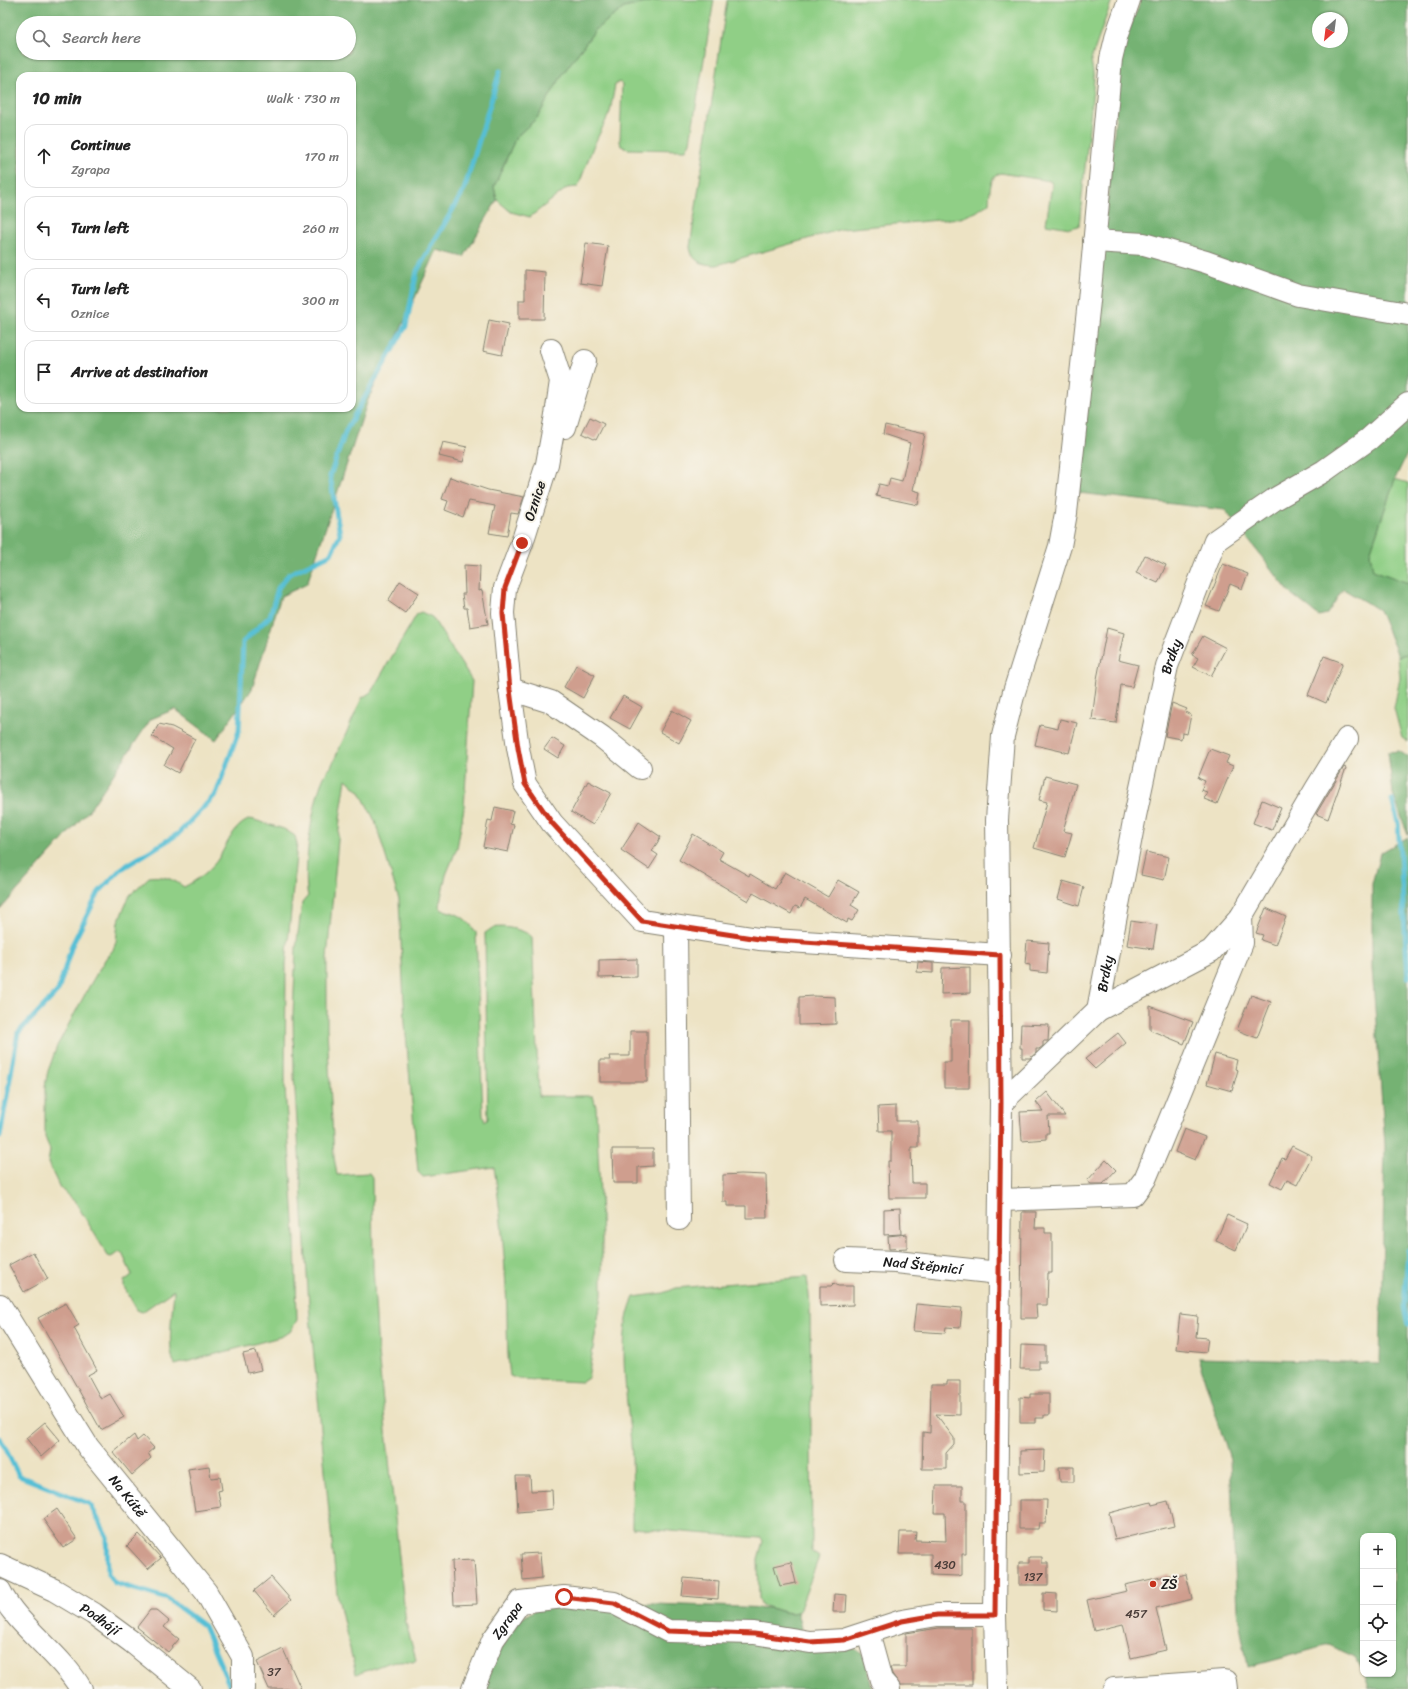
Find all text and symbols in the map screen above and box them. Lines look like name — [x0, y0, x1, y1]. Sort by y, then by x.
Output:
north arrow — [1312, 12, 1348, 48]
search box — [16, 16, 356, 60]
text: Search here — [62, 25, 141, 51]
icon: search — [30, 27, 52, 49]
text: 10 min — [32, 83, 81, 113]
text: Walk · 730 m — [266, 87, 340, 110]
text: Continue — [71, 132, 131, 158]
icon: ahead — [33, 145, 55, 167]
text: 170 m — [304, 145, 339, 168]
text: Zgrapa — [71, 158, 110, 181]
text: Turn left — [71, 215, 129, 241]
icon: left — [33, 217, 55, 239]
text: 260 m — [303, 217, 339, 240]
text: Turn left — [71, 276, 129, 302]
icon: left — [33, 289, 55, 311]
text: 300 m — [302, 289, 339, 312]
text: Oznice — [71, 302, 109, 325]
text: Arrive at destination — [71, 359, 208, 385]
icon: arrive — [33, 361, 55, 383]
street label: Oznice — [517, 477, 553, 525]
route end — [513, 534, 531, 552]
street label: Brdky — [1153, 634, 1189, 677]
street label: Brdky — [1089, 953, 1121, 994]
street label: Nad Štěpnicí — [883, 1249, 966, 1282]
street label: Na Kútě — [102, 1469, 154, 1524]
map controls — [1360, 1533, 1396, 1677]
button: + — [1360, 1533, 1396, 1569]
house number: 430 — [934, 1554, 956, 1576]
house number: 137 — [1024, 1566, 1043, 1588]
button: − — [1360, 1569, 1396, 1605]
place label: ZŠ — [1161, 1572, 1177, 1597]
marker: ZŠ — [1148, 1579, 1158, 1589]
route start — [555, 1588, 573, 1606]
street label: Zgrapa — [485, 1595, 530, 1645]
street label: Podhájí — [75, 1596, 128, 1643]
house number: 457 — [1125, 1603, 1148, 1625]
button: locate — [1360, 1605, 1396, 1641]
button: layers — [1360, 1641, 1396, 1677]
house number: 37 — [267, 1661, 282, 1683]

